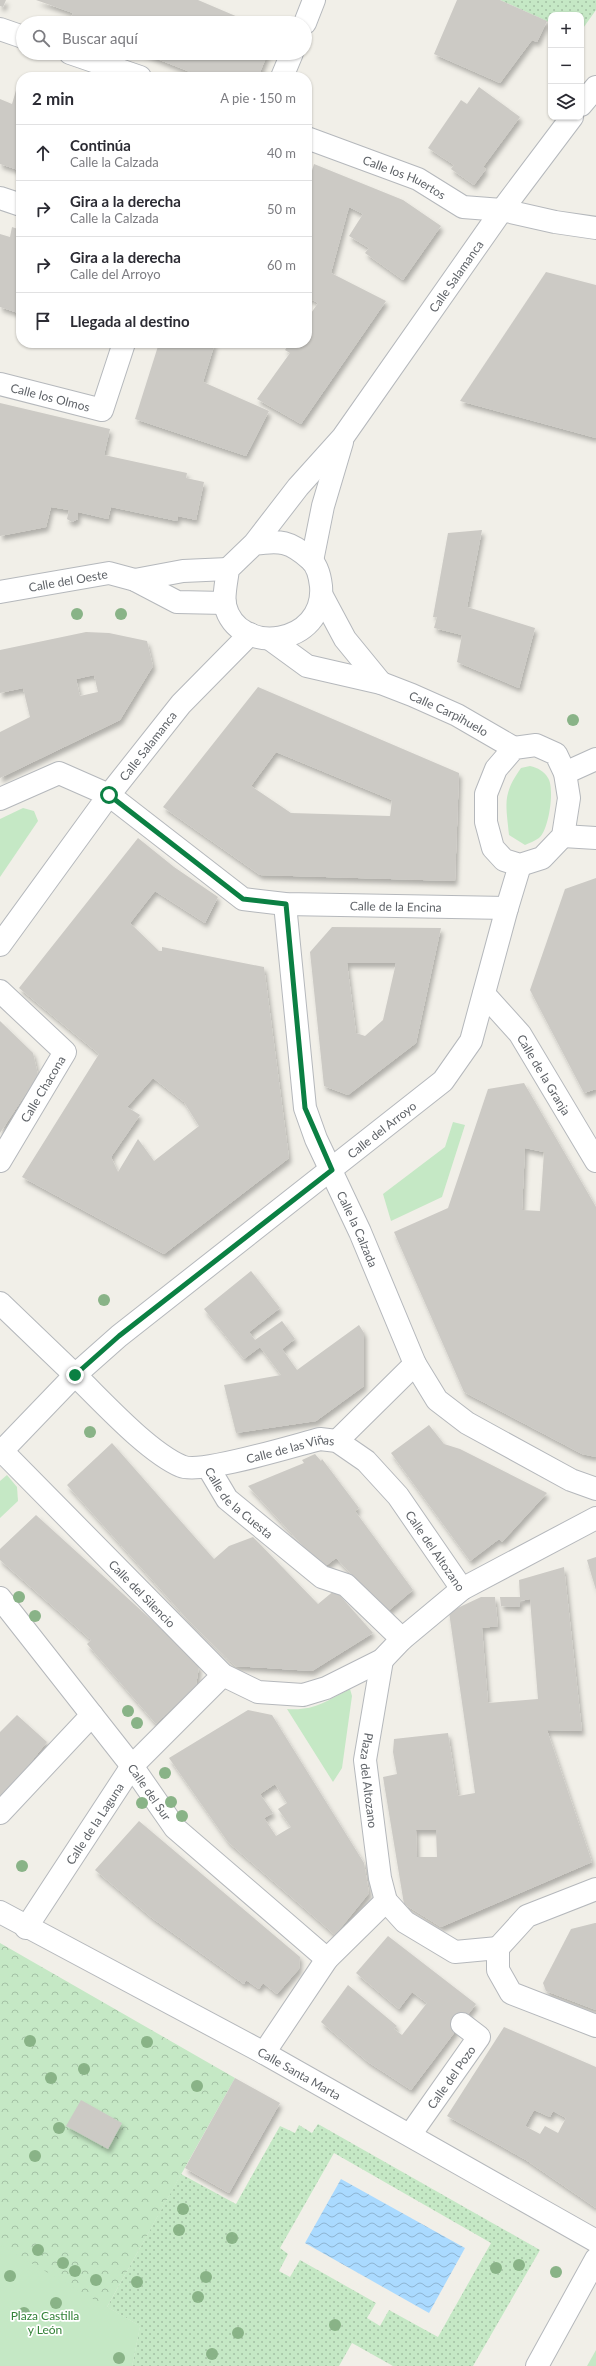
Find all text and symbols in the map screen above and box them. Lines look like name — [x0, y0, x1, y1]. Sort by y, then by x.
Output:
map controls — [548, 12, 584, 120]
button: + — [548, 12, 584, 48]
search box — [16, 16, 312, 60]
icon: search — [30, 27, 52, 49]
text: Buscar aquí — [62, 29, 138, 47]
button: − — [548, 48, 584, 84]
button: layers — [548, 84, 584, 120]
text: 2 min — [32, 88, 74, 109]
text: A pie · 150 m — [220, 90, 296, 106]
text: Continúa — [70, 136, 131, 154]
icon: ahead — [32, 142, 54, 164]
text: 40 m — [267, 145, 296, 161]
street label: Calle los Huertos — [361, 152, 449, 202]
text: Calle la Calzada — [70, 154, 159, 170]
text: Gira a la derecha — [70, 192, 181, 210]
icon: right — [32, 198, 54, 220]
text: 50 m — [267, 201, 296, 217]
text: Calle la Calzada — [70, 210, 159, 226]
street label: Calle Salamanca — [425, 237, 486, 315]
text: Gira a la derecha — [70, 248, 181, 266]
icon: right — [32, 254, 54, 276]
text: 60 m — [267, 257, 296, 273]
text: Calle del Arroyo — [70, 266, 161, 282]
icon: arrive — [32, 310, 54, 332]
text: Llegada al destino — [70, 312, 190, 330]
street label: Calle los Olmos — [9, 380, 92, 414]
street label: Calle del Oeste — [27, 566, 109, 594]
street label: Calle Carpihuelo — [407, 687, 491, 739]
street label: Calle Salamanca — [116, 708, 180, 784]
route start — [100, 786, 118, 804]
street label: Calle de la Encina — [350, 898, 442, 914]
street label: Calle de la Granja — [514, 1031, 574, 1118]
street label: Calle Chacona — [17, 1053, 69, 1125]
street label: Calle del Arroyo — [344, 1098, 419, 1161]
street label: Calle la Calzada — [334, 1188, 381, 1269]
route end — [66, 1366, 84, 1384]
street label: Calle de las Viñas — [244, 1431, 335, 1466]
street label: Calle de la Cuesta — [202, 1464, 276, 1541]
street label: Calle del Altozano — [403, 1507, 469, 1594]
street label: Calle del Silencio — [106, 1556, 179, 1630]
street label: Plaza del Altozano — [358, 1732, 381, 1829]
street label: Calle del Sur — [125, 1761, 175, 1823]
street label: Calle de la Laguna — [62, 1780, 127, 1867]
street label: Calle del Pozo — [423, 2042, 478, 2111]
street label: Calle Santa Marta — [255, 2044, 344, 2103]
park label: Plaza Castilla y León — [11, 2308, 79, 2337]

